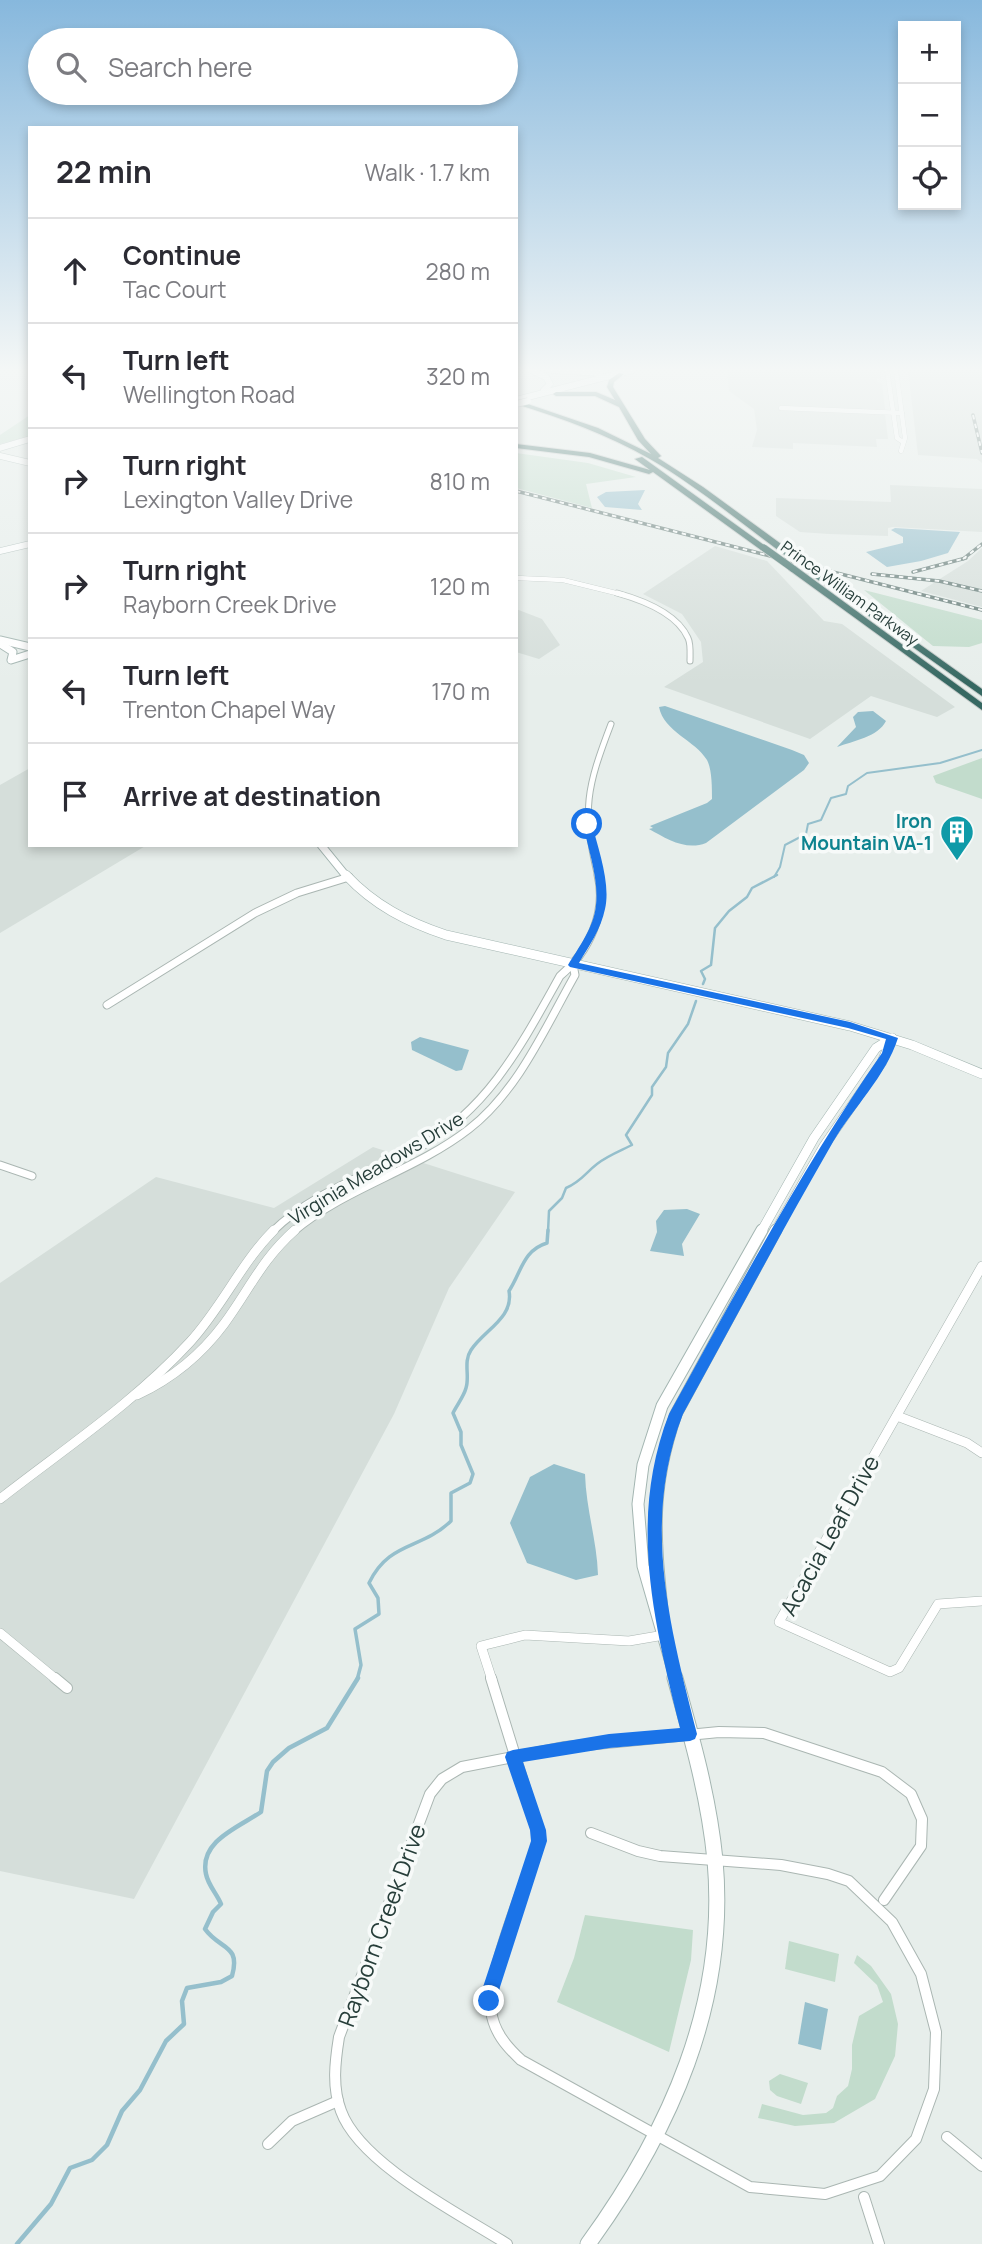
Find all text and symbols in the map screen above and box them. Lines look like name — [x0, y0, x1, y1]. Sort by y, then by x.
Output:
map controls — [898, 21, 961, 210]
button: + — [898, 21, 961, 84]
search box — [28, 28, 518, 105]
icon: search — [52, 48, 90, 86]
text: Search here — [108, 49, 253, 85]
button: − — [898, 84, 961, 147]
button: locate — [898, 147, 961, 210]
text: 22 min — [56, 151, 152, 192]
text: Walk · 1.7 km — [365, 156, 490, 188]
text: Continue — [123, 237, 241, 273]
icon: ahead — [56, 252, 94, 290]
text: 280 m — [425, 255, 490, 287]
text: Tac Court — [123, 273, 226, 305]
text: Turn left — [123, 342, 230, 378]
icon: left — [56, 357, 94, 395]
text: 320 m — [426, 360, 490, 392]
text: Wellington Road — [123, 378, 295, 410]
text: Turn right — [123, 447, 247, 483]
icon: right — [56, 462, 94, 500]
text: 810 m — [430, 465, 490, 497]
text: Lexington Valley Drive — [123, 483, 353, 515]
street label: Prince William Parkway — [777, 535, 924, 651]
text: Turn right — [123, 552, 247, 588]
icon: right — [56, 567, 94, 605]
text: 120 m — [430, 570, 490, 602]
text: Rayborn Creek Drive — [123, 588, 337, 620]
text: Turn left — [123, 657, 230, 693]
icon: left — [56, 672, 94, 710]
text: 170 m — [431, 675, 490, 707]
text: Trenton Chapel Way — [123, 693, 336, 725]
icon: arrive — [56, 777, 94, 815]
text: Arrive at destination — [123, 778, 381, 814]
route start — [571, 808, 602, 839]
place label: Iron Mountain VA-1 — [801, 808, 932, 856]
building icon: Iron Mountain VA-1 — [938, 813, 976, 862]
street label: Virginia Meadows Drive — [284, 1105, 468, 1231]
street label: Acacia Leaf Drive — [772, 1449, 886, 1621]
street label: Rayborn Creek Drive — [329, 1819, 433, 2031]
route end — [473, 1985, 504, 2016]

